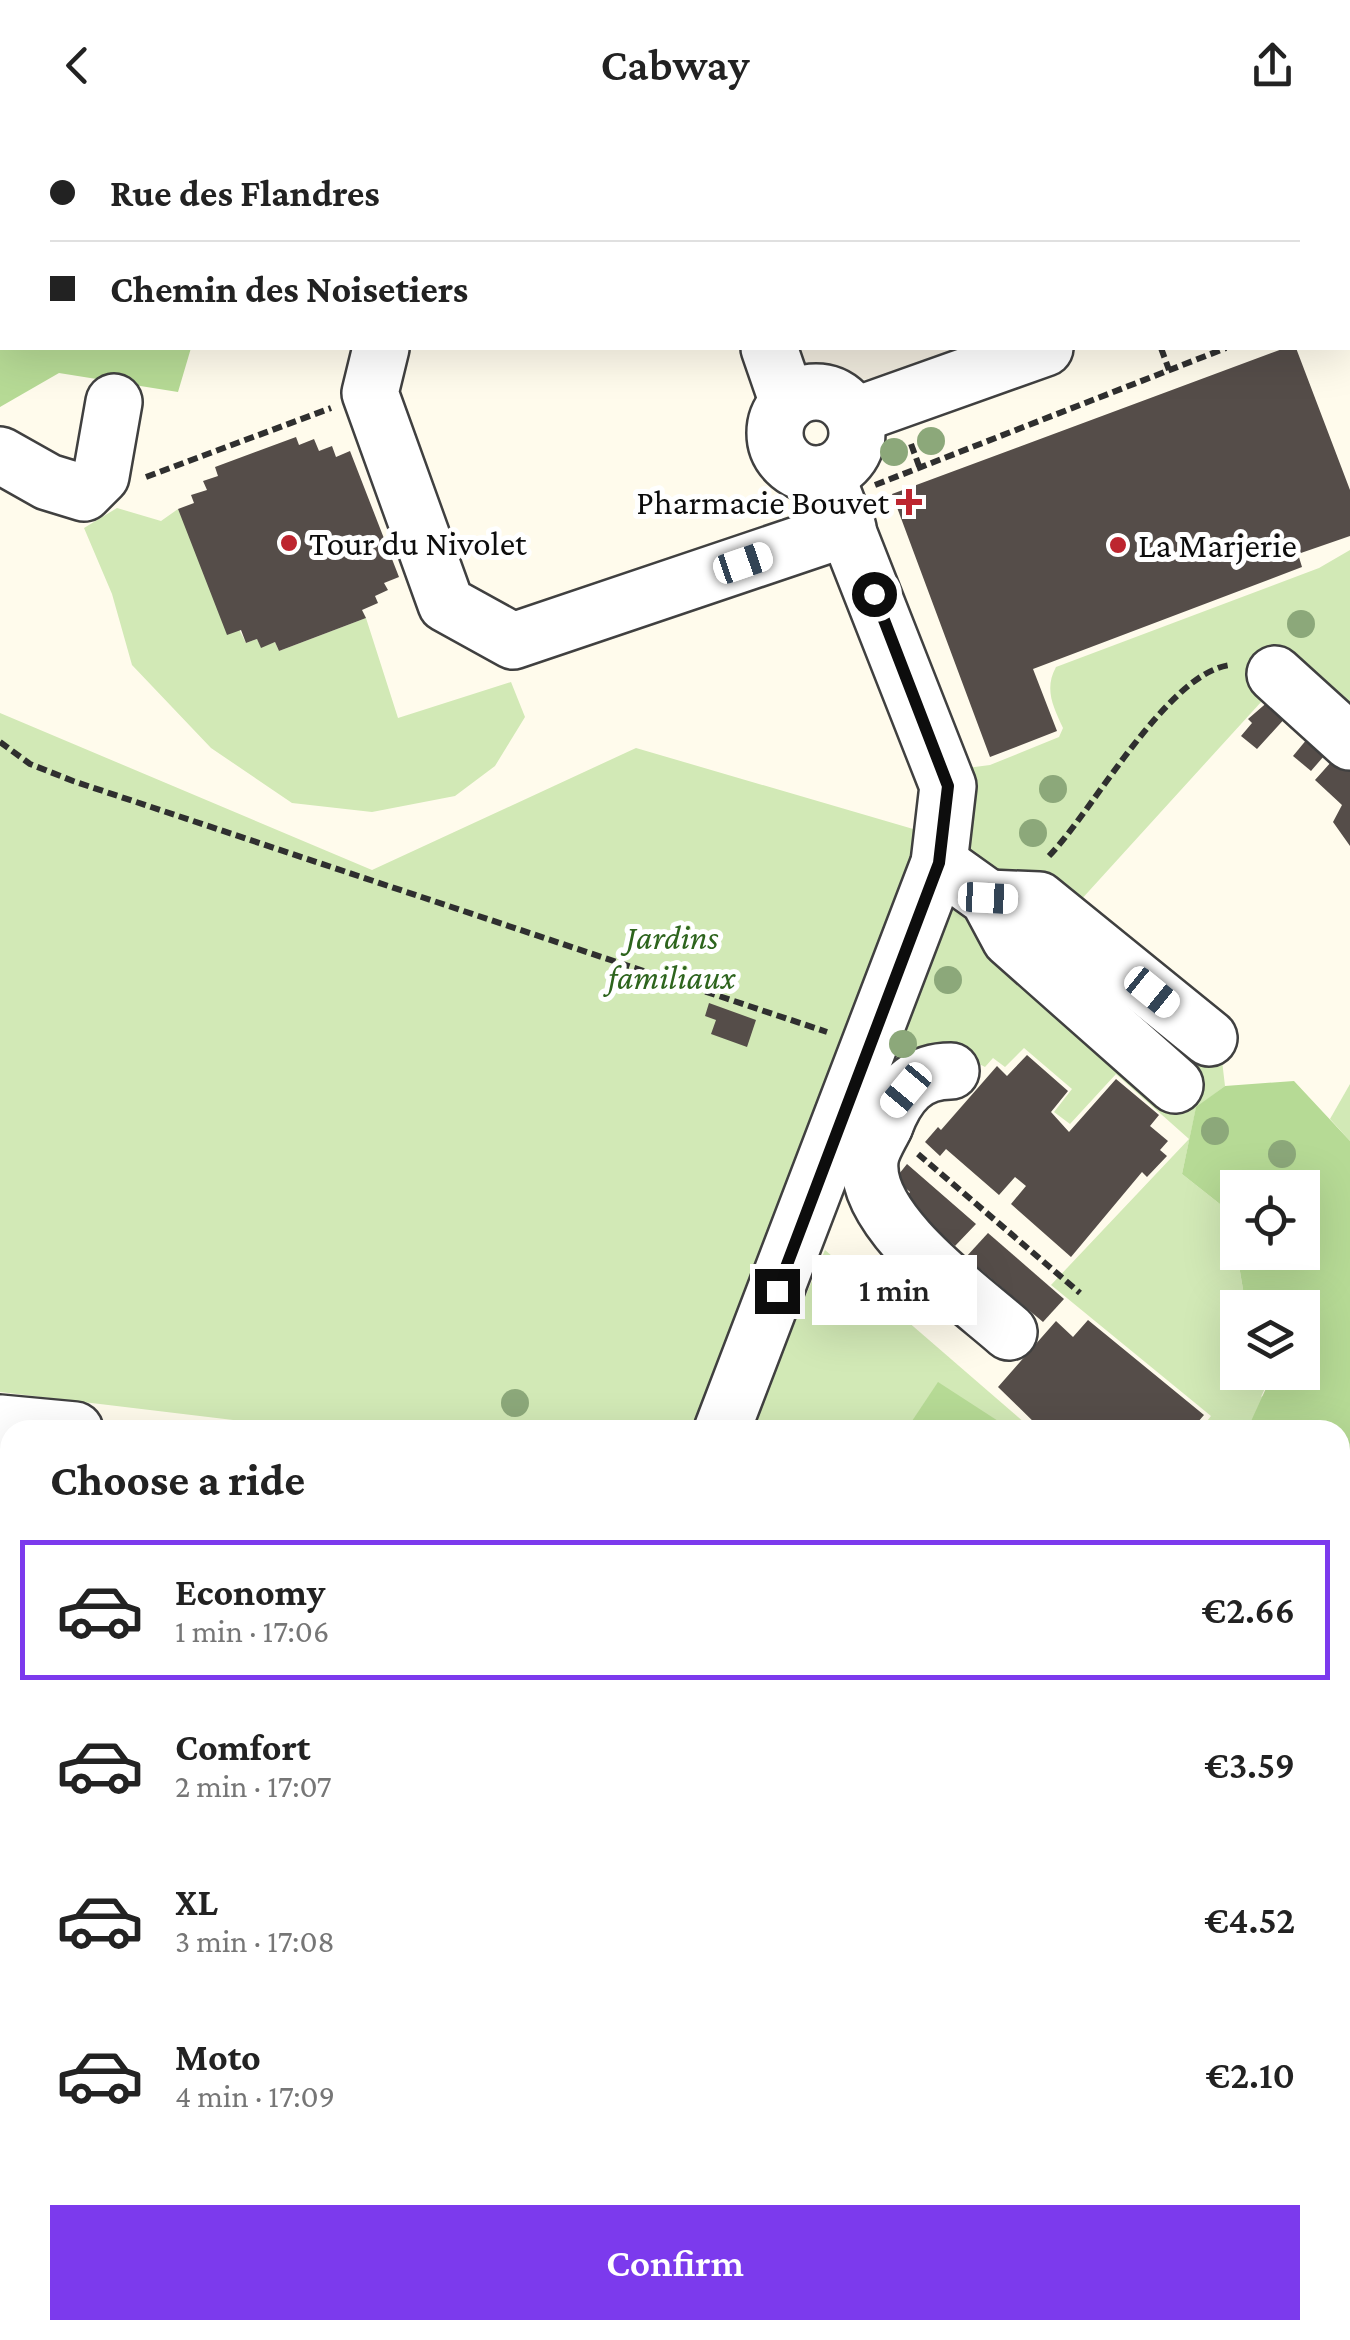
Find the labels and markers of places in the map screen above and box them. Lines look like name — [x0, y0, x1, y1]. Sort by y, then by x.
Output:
place label: Pharmacie Bouvet — [636, 483, 889, 522]
marker: Pharmacie Bouvet — [898, 491, 920, 513]
place label: Tour du Nivolet — [309, 524, 527, 563]
place label: La Marjerie — [1138, 526, 1297, 565]
marker: Tour du Nivolet — [278, 532, 300, 554]
marker: La Marjerie — [1107, 534, 1129, 556]

